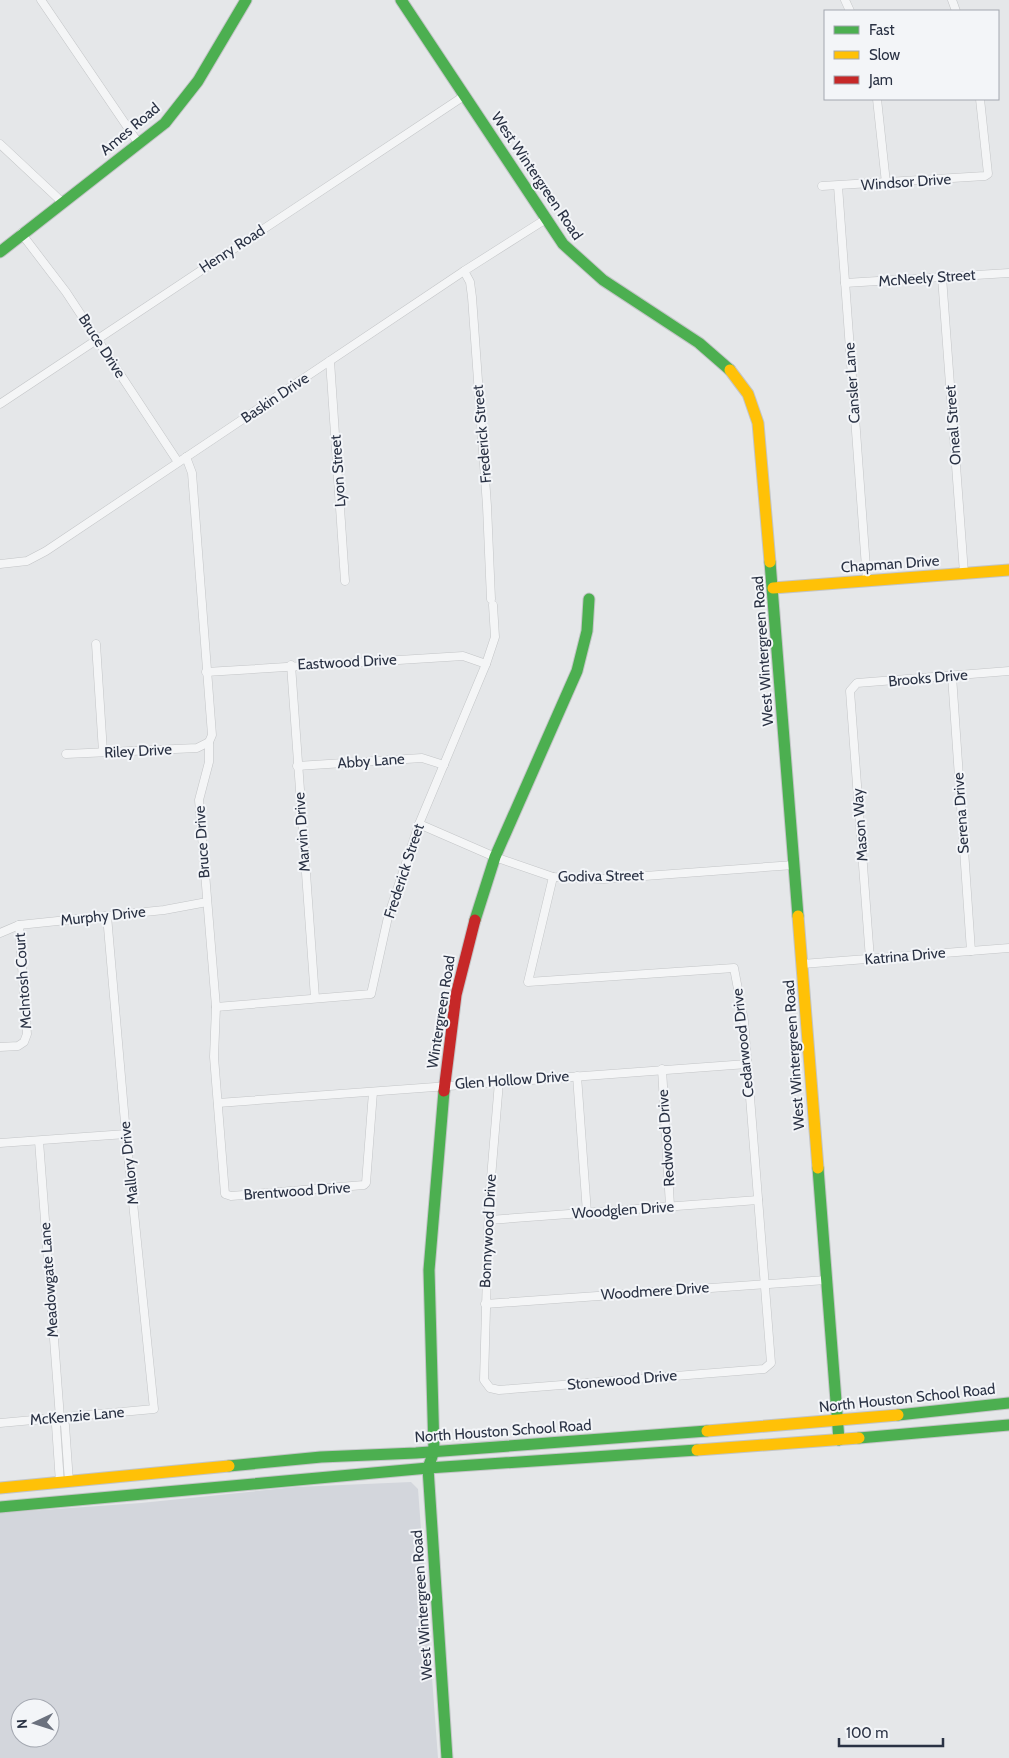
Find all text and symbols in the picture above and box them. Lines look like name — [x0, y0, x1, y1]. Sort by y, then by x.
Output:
legend — [824, 10, 999, 100]
text: Fast — [869, 21, 894, 39]
text: Slow — [869, 46, 900, 64]
text: Jam — [868, 71, 893, 89]
street label: Ames Road — [97, 99, 163, 159]
street label: West Wintergreen Road — [487, 109, 587, 243]
street label: Windsor Drive — [860, 170, 952, 194]
street label: Henry Road — [196, 221, 268, 277]
street label: McNeely Street — [878, 266, 976, 290]
street label: Bruce Drive — [75, 311, 130, 382]
street label: Cansler Lane — [840, 342, 864, 424]
street label: Baskin Drive — [238, 369, 312, 427]
street label: Frederick Street — [469, 384, 495, 484]
street label: Oneal Street — [941, 384, 965, 466]
street label: Lyon Street — [326, 434, 350, 508]
street label: Chapman Drive — [840, 552, 940, 576]
street label: West Wintergreen Road — [749, 575, 777, 727]
street label: Eastwood Drive — [297, 650, 397, 674]
street label: Brooks Drive — [887, 666, 969, 690]
street label: Riley Drive — [104, 740, 173, 762]
street label: Abby Lane — [337, 750, 406, 772]
street label: Serena Drive — [949, 772, 973, 854]
street label: Mason Way — [848, 787, 872, 862]
street label: Marvin Drive — [290, 791, 314, 873]
street label: Bruce Drive — [190, 805, 214, 879]
street label: Frederick Street — [380, 821, 428, 921]
street label: Godiva Street — [558, 866, 644, 886]
street label: Murphy Drive — [60, 903, 147, 929]
street label: McIntosh Court — [11, 932, 35, 1030]
street label: Katrina Drive — [864, 943, 947, 969]
street label: Wintergreen Road — [423, 954, 459, 1070]
street label: West Wintergreen Road — [780, 979, 808, 1131]
street label: Cedarwood Drive — [728, 987, 758, 1098]
street label: Glen Hollow Drive — [454, 1067, 570, 1093]
street label: Redwood Drive — [654, 1088, 678, 1187]
street label: Mallory Drive — [116, 1120, 142, 1206]
street label: Bonnywood Drive — [476, 1173, 500, 1288]
street label: Brentwood Drive — [243, 1178, 351, 1204]
street label: Woodglen Drive — [571, 1197, 675, 1223]
street label: Meadowgate Lane — [36, 1221, 62, 1338]
street label: Woodmere Drive — [600, 1278, 710, 1304]
street label: Stonewood Drive — [566, 1366, 678, 1394]
street label: North Houston School Road — [818, 1380, 996, 1416]
street label: McKenzie Lane — [29, 1403, 125, 1429]
street label: North Houston School Road — [414, 1416, 592, 1446]
street label: West Wintergreen Road — [408, 1529, 436, 1681]
north arrow — [10, 1698, 60, 1748]
scale bar — [839, 1716, 943, 1748]
text: N — [13, 1718, 31, 1729]
text: 100 m — [846, 1724, 888, 1742]

